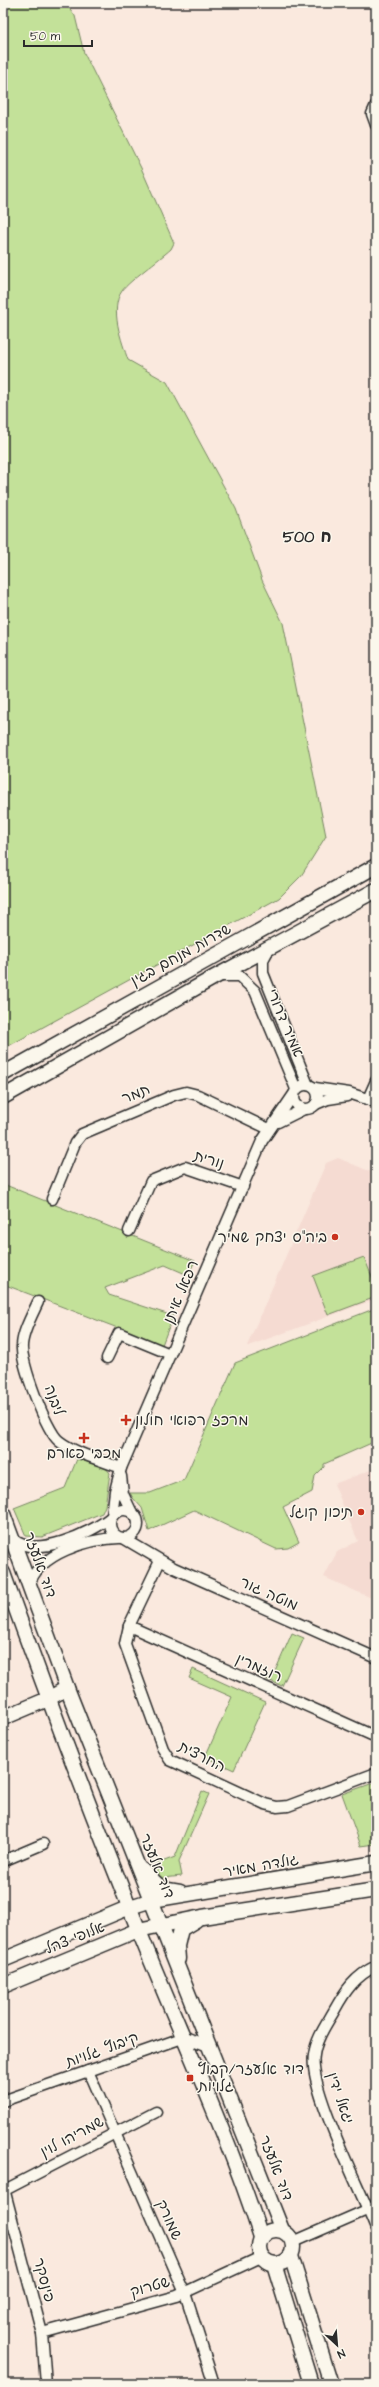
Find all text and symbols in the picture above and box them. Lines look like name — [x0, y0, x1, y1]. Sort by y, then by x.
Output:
scale bar — [24, 22, 92, 48]
text: 50 m — [30, 28, 61, 45]
district label: ח 500 — [283, 526, 331, 548]
street label: שדרות מנחם בגין — [127, 919, 235, 991]
street label: אמיר דרורי — [261, 986, 309, 1061]
street label: תמר — [119, 1079, 153, 1109]
street label: נורית — [190, 1145, 227, 1175]
place label: ביה"ס יצחק שמיר — [218, 1227, 327, 1248]
marker: ביה"ס יצחק שמיר — [330, 1232, 340, 1242]
street label: רפאל איתן — [158, 1257, 204, 1327]
street label: ליבנה — [39, 1382, 69, 1419]
place label: מרכז רפואי חולון — [135, 1410, 248, 1431]
marker: מרכז רפואי חולון — [120, 1414, 132, 1426]
marker: מכבי פארם — [79, 1433, 89, 1443]
place label: מכבי פארם — [47, 1443, 121, 1464]
place label: תיכון קוגל — [289, 1502, 353, 1523]
marker: תיכון קוגל — [356, 1507, 366, 1517]
street label: דוד אלעזר — [18, 1529, 62, 1601]
street label: מוטה גור — [237, 1572, 301, 1616]
street label: רוזמרין — [232, 1648, 286, 1688]
street label: החרצית — [174, 1736, 229, 1778]
street label: דוד אלעזר — [134, 1830, 180, 1902]
street label: גולדה מאיר — [221, 1849, 301, 1883]
street label: אלופי צהל — [42, 1916, 108, 1959]
street label: קיבוץ גלויות — [62, 2027, 141, 2073]
place label: דוד אלעזר/קבוץ גלויות — [197, 2059, 304, 2097]
street label: יגאל ידין — [321, 2069, 359, 2127]
marker: דוד אלעזר/קבוץ גלויות — [185, 2073, 195, 2083]
street label: שמריהו לוין — [36, 2111, 108, 2163]
street label: דוד אלעזר — [254, 2132, 298, 2204]
street label: שמורק — [151, 2196, 187, 2244]
street label: פינסקר — [28, 2256, 60, 2304]
street label: שטרוק — [128, 2271, 172, 2303]
north arrow — [317, 2325, 357, 2365]
text: N — [335, 2345, 348, 2362]

